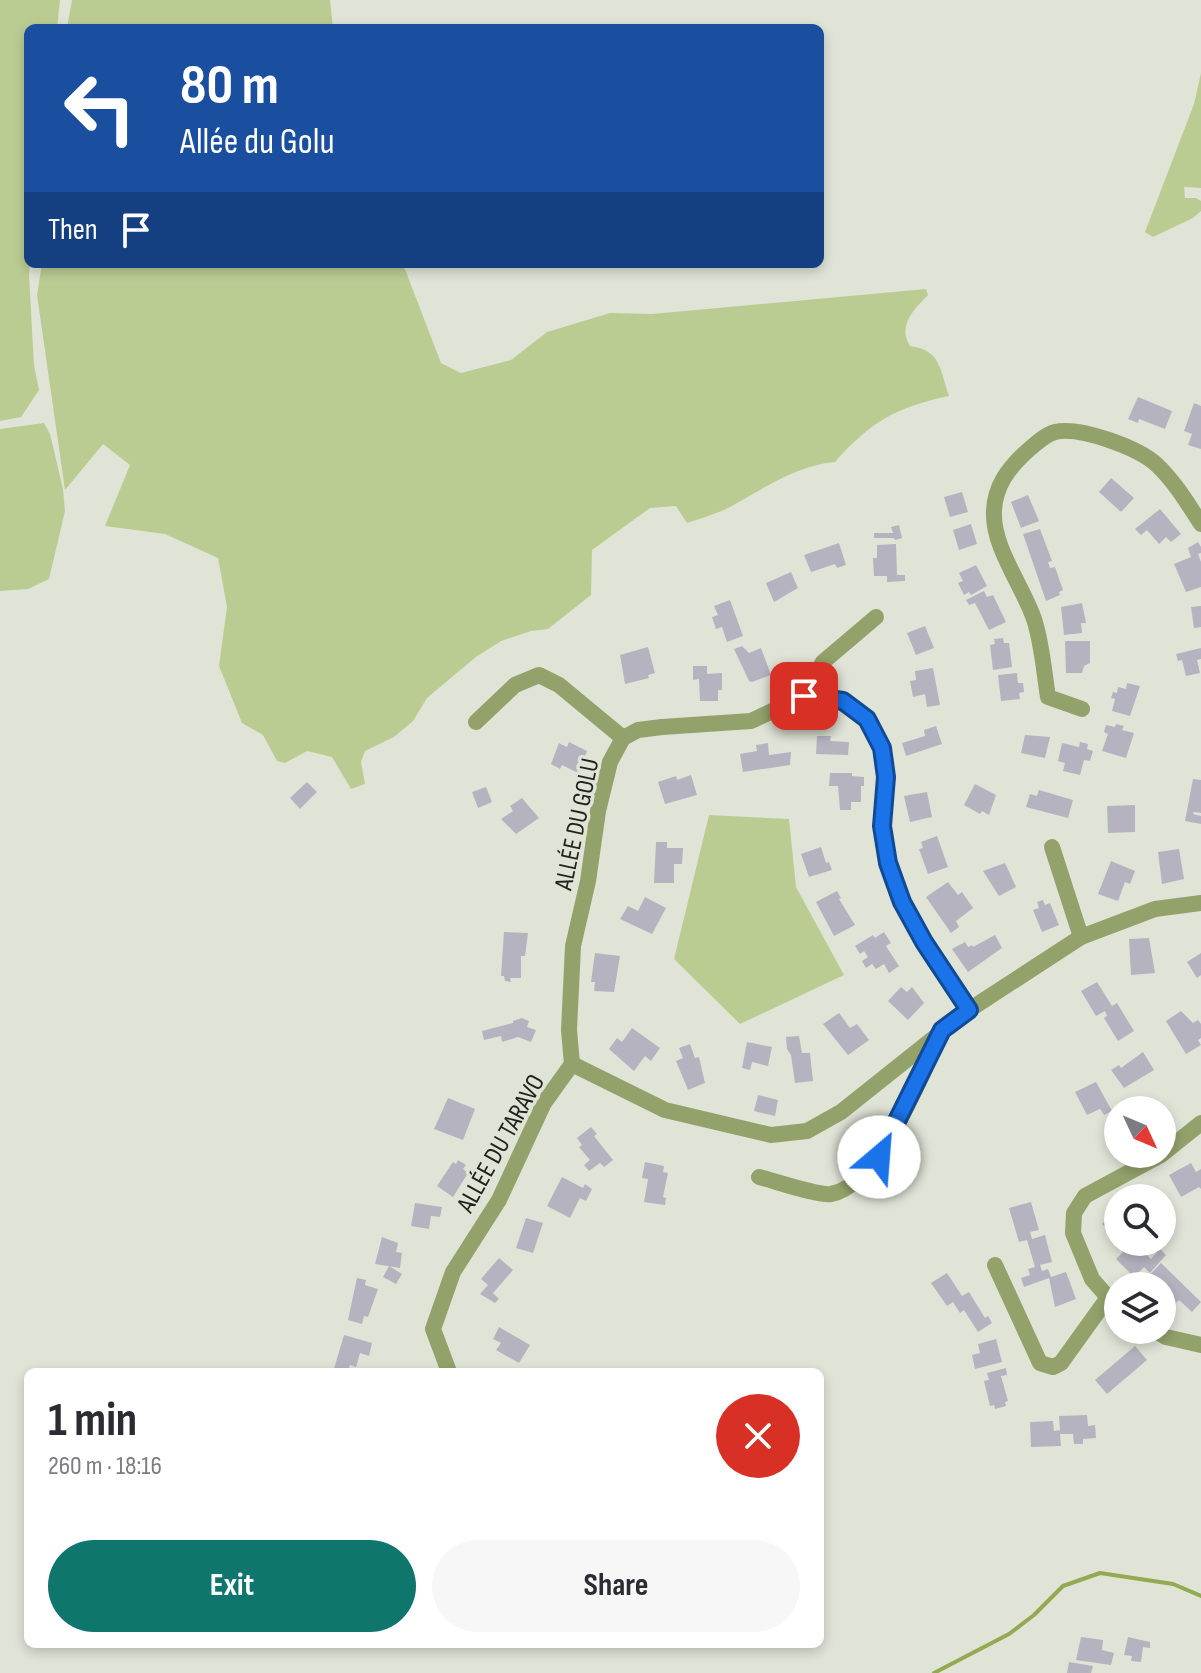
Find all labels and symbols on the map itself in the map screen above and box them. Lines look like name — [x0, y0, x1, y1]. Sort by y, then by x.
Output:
pin — [770, 662, 838, 730]
street label: ALLÉE DU GOLU — [548, 756, 607, 894]
street label: ALLÉE DU TARAVO — [450, 1069, 552, 1219]
north arrow — [1104, 1096, 1176, 1168]
position arrow — [837, 1115, 921, 1199]

